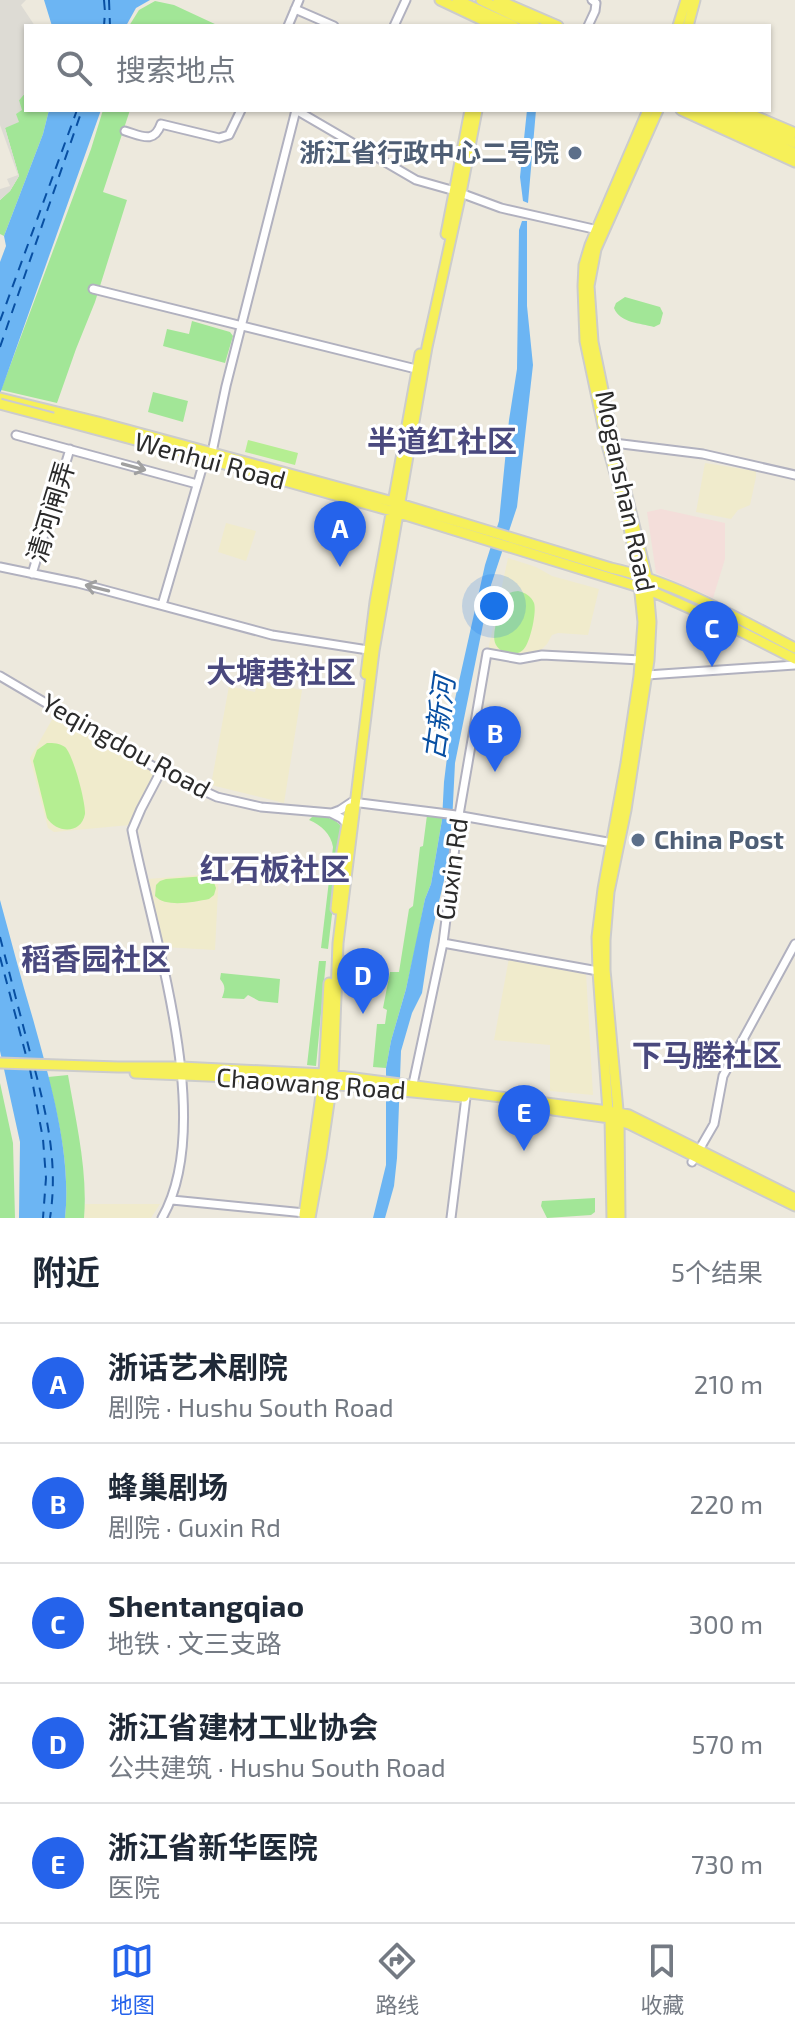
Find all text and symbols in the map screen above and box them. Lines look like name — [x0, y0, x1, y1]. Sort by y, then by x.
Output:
search box — [24, 24, 771, 112]
icon: search — [52, 46, 96, 90]
text: 搜索地点 — [116, 51, 236, 87]
place label: 浙江省行政中心二号院 — [299, 136, 559, 167]
marker: 浙江省行政中心二号院 — [566, 144, 584, 162]
street label: Moganshan Road — [590, 387, 663, 594]
district label: 半道红社区 — [367, 422, 517, 458]
street label: Wenhui Road — [131, 424, 289, 495]
street label: 清河闸弄 — [20, 457, 80, 566]
one-way arrow — [120, 460, 146, 475]
pin: A — [314, 501, 366, 567]
one-way arrow — [85, 580, 111, 595]
your location — [474, 586, 514, 626]
pin: C — [686, 601, 738, 667]
district label: 大塘巷社区 — [206, 653, 356, 689]
water label: 古新河 — [415, 669, 461, 762]
street label: Yeqingdou Road — [37, 686, 216, 804]
pin: B — [469, 706, 521, 772]
street label: Guxin Rd — [428, 816, 473, 922]
place label: China Post — [654, 823, 784, 854]
marker: China Post — [629, 831, 647, 849]
district label: 红石板社区 — [200, 850, 350, 886]
district label: 稻香园社区 — [21, 940, 171, 976]
pin: D — [337, 948, 389, 1014]
district label: 下马塍社区 — [632, 1036, 782, 1072]
street label: Chaowang Road — [215, 1060, 407, 1105]
pin: E — [498, 1085, 550, 1151]
text: 附近 — [32, 1251, 100, 1292]
text: 5个结果 — [671, 1256, 763, 1287]
text: 浙话艺术剧院 — [108, 1348, 288, 1384]
text: A — [50, 1368, 66, 1399]
text: 210 m — [694, 1368, 763, 1399]
text: 剧院 · Hushu South Road — [108, 1391, 394, 1422]
text: 蜂巢剧场 — [108, 1468, 228, 1504]
text: B — [50, 1488, 66, 1519]
text: 220 m — [690, 1488, 763, 1519]
text: 剧院 · Guxin Rd — [108, 1511, 281, 1542]
text: Shentangqiao — [108, 1587, 304, 1623]
text: C — [50, 1608, 66, 1639]
text: 300 m — [689, 1608, 763, 1639]
text: 地铁 · 文三支路 — [108, 1627, 282, 1658]
text: 浙江省建材工业协会 — [108, 1708, 378, 1744]
text: D — [49, 1728, 67, 1759]
text: 570 m — [691, 1728, 763, 1759]
text: 公共建筑 · Hushu South Road — [108, 1751, 446, 1782]
text: 浙江省新华医院 — [108, 1828, 318, 1864]
text: E — [50, 1848, 66, 1879]
text: 730 m — [691, 1848, 763, 1879]
text: 医院 — [108, 1871, 160, 1902]
tab: 地图 — [110, 1939, 155, 2019]
tab: 路线 — [375, 1939, 420, 2019]
tab: 收藏 — [640, 1939, 685, 2019]

